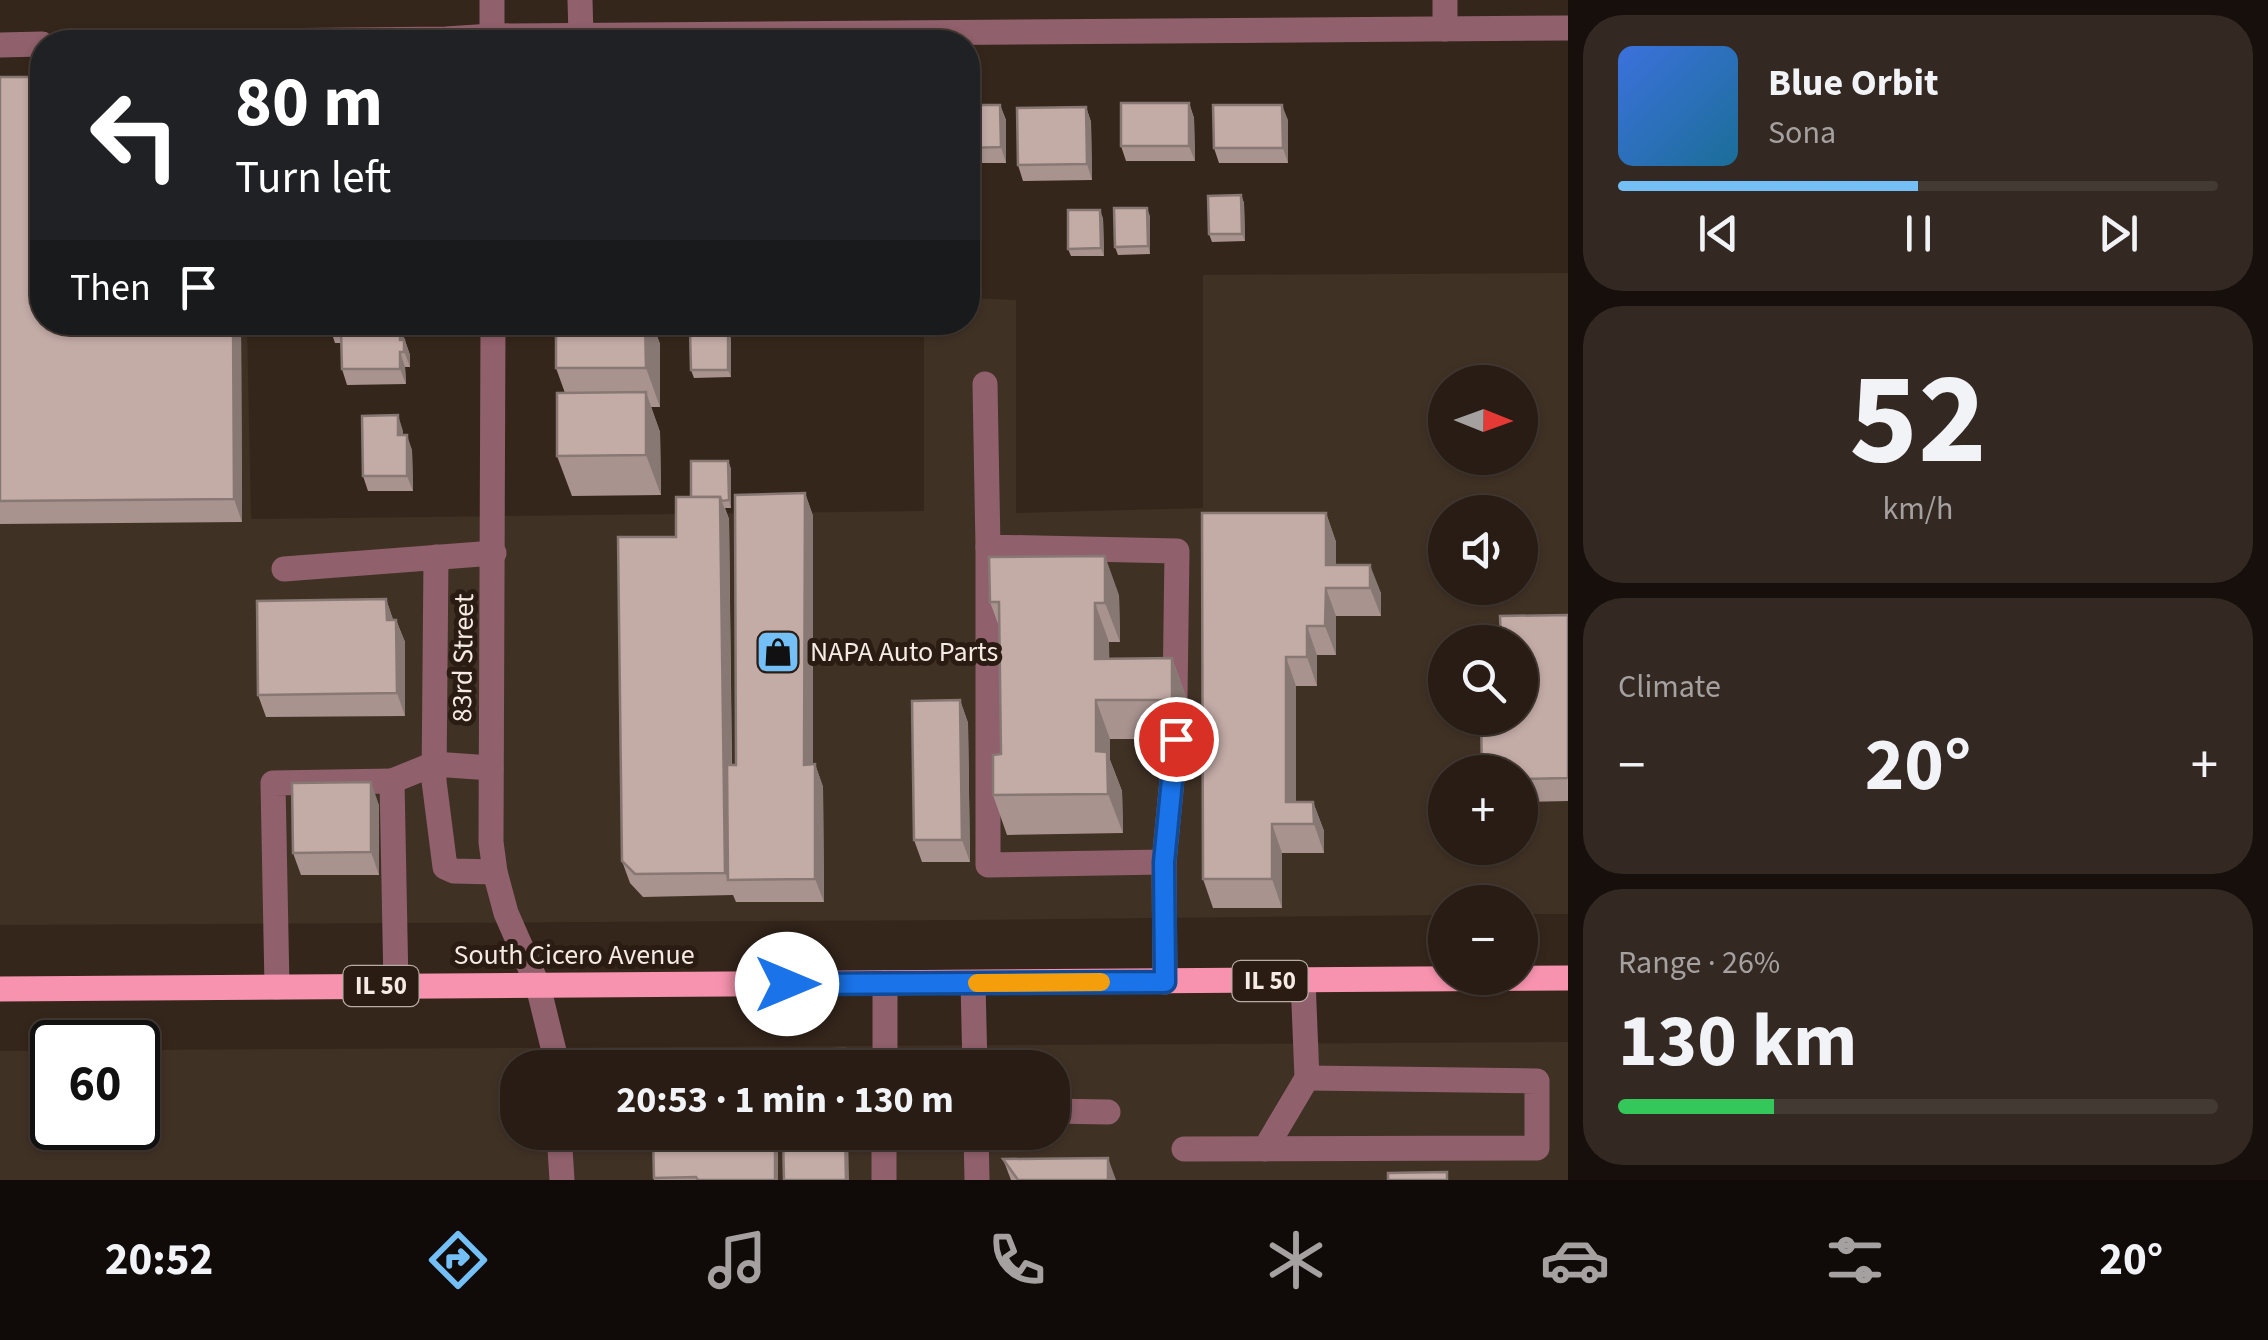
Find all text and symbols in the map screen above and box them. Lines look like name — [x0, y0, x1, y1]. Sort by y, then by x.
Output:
text: 80 m — [235, 53, 383, 153]
text: Blue Orbit — [1768, 56, 1939, 110]
icon: left — [70, 70, 200, 200]
text: Sona — [1768, 110, 1836, 156]
text: Turn left — [235, 146, 391, 210]
icon: previous — [1691, 206, 1746, 261]
icon: pause — [1891, 206, 1946, 261]
icon: next — [2091, 206, 2146, 261]
icon: arrive — [171, 260, 226, 315]
text: Then — [70, 261, 151, 315]
text: 52 — [1849, 328, 1987, 513]
north arrow — [1428, 365, 1538, 475]
map controls — [1428, 365, 1538, 995]
text: km/h — [1883, 486, 1953, 532]
button: sound — [1428, 495, 1538, 605]
street label: 83rd Street — [442, 593, 484, 723]
button: search — [1428, 625, 1538, 735]
shop icon: NAPA Auto Parts — [755, 629, 801, 675]
place label: NAPA Auto Parts — [810, 632, 998, 672]
text: Climate — [1618, 664, 1721, 710]
pin — [1134, 697, 1219, 782]
icon: arrive — [1149, 712, 1204, 767]
text: 20° — [1865, 712, 1971, 819]
text: − — [1618, 727, 1645, 805]
text: + — [2191, 727, 2218, 805]
button: + — [1428, 755, 1538, 865]
button: − — [1428, 885, 1538, 995]
position arrow — [735, 932, 839, 1036]
street label: South Cicero Avenue — [453, 935, 695, 975]
text: Range · 26% — [1618, 940, 1780, 986]
road number: IL 50 — [1232, 961, 1308, 1001]
road number: IL 50 — [344, 966, 418, 1006]
text: 130 km — [1618, 988, 1857, 1095]
speed limit sign: 60 — [30, 1020, 160, 1150]
text: 20:53 · 1 min · 130 m — [616, 1073, 954, 1127]
icon: directions — [423, 1225, 493, 1295]
icon: music — [702, 1225, 772, 1295]
icon: phone — [982, 1225, 1052, 1295]
icon: climate — [1261, 1225, 1331, 1295]
icon: car — [1540, 1225, 1610, 1295]
icon: filters — [1820, 1225, 1890, 1295]
text: 20:52 — [105, 1228, 213, 1292]
text: 20° — [2099, 1228, 2163, 1292]

